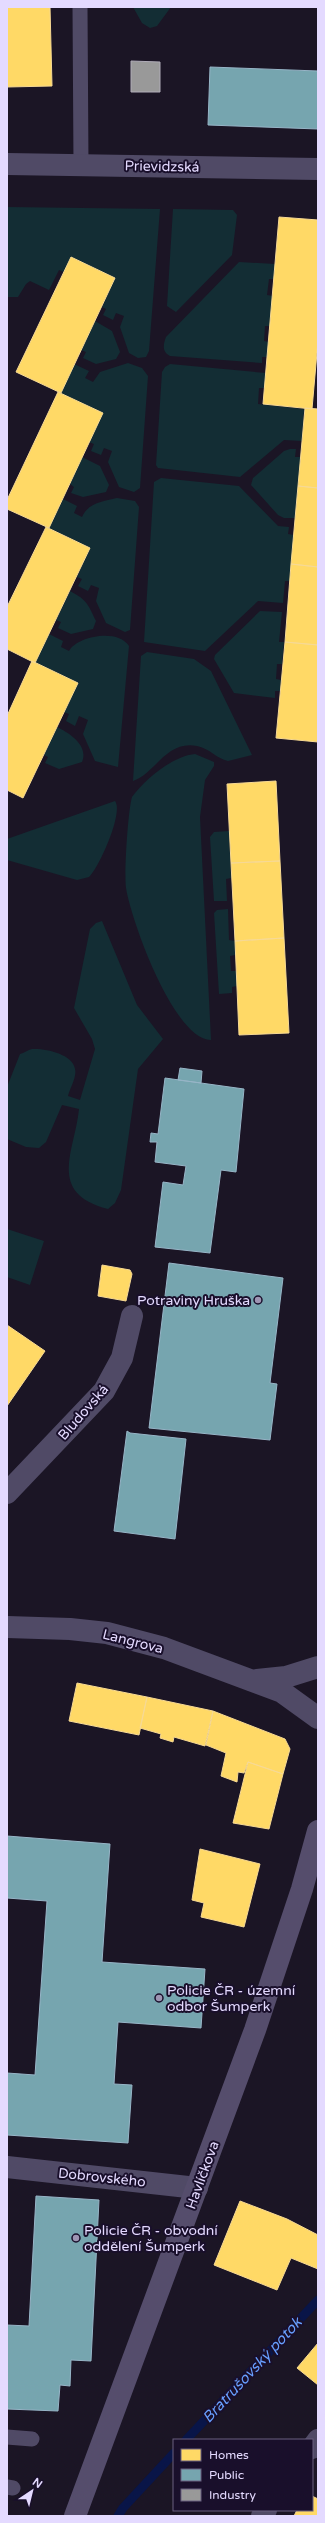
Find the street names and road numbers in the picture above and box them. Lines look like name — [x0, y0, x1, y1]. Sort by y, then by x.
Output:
street label: Prievidzská — [124, 157, 200, 176]
street label: Bludovská — [55, 1381, 112, 1444]
street label: Langrova — [101, 1626, 165, 1657]
street label: Havlíčkova — [182, 2139, 223, 2212]
street label: Dobrovského — [57, 2164, 146, 2191]

